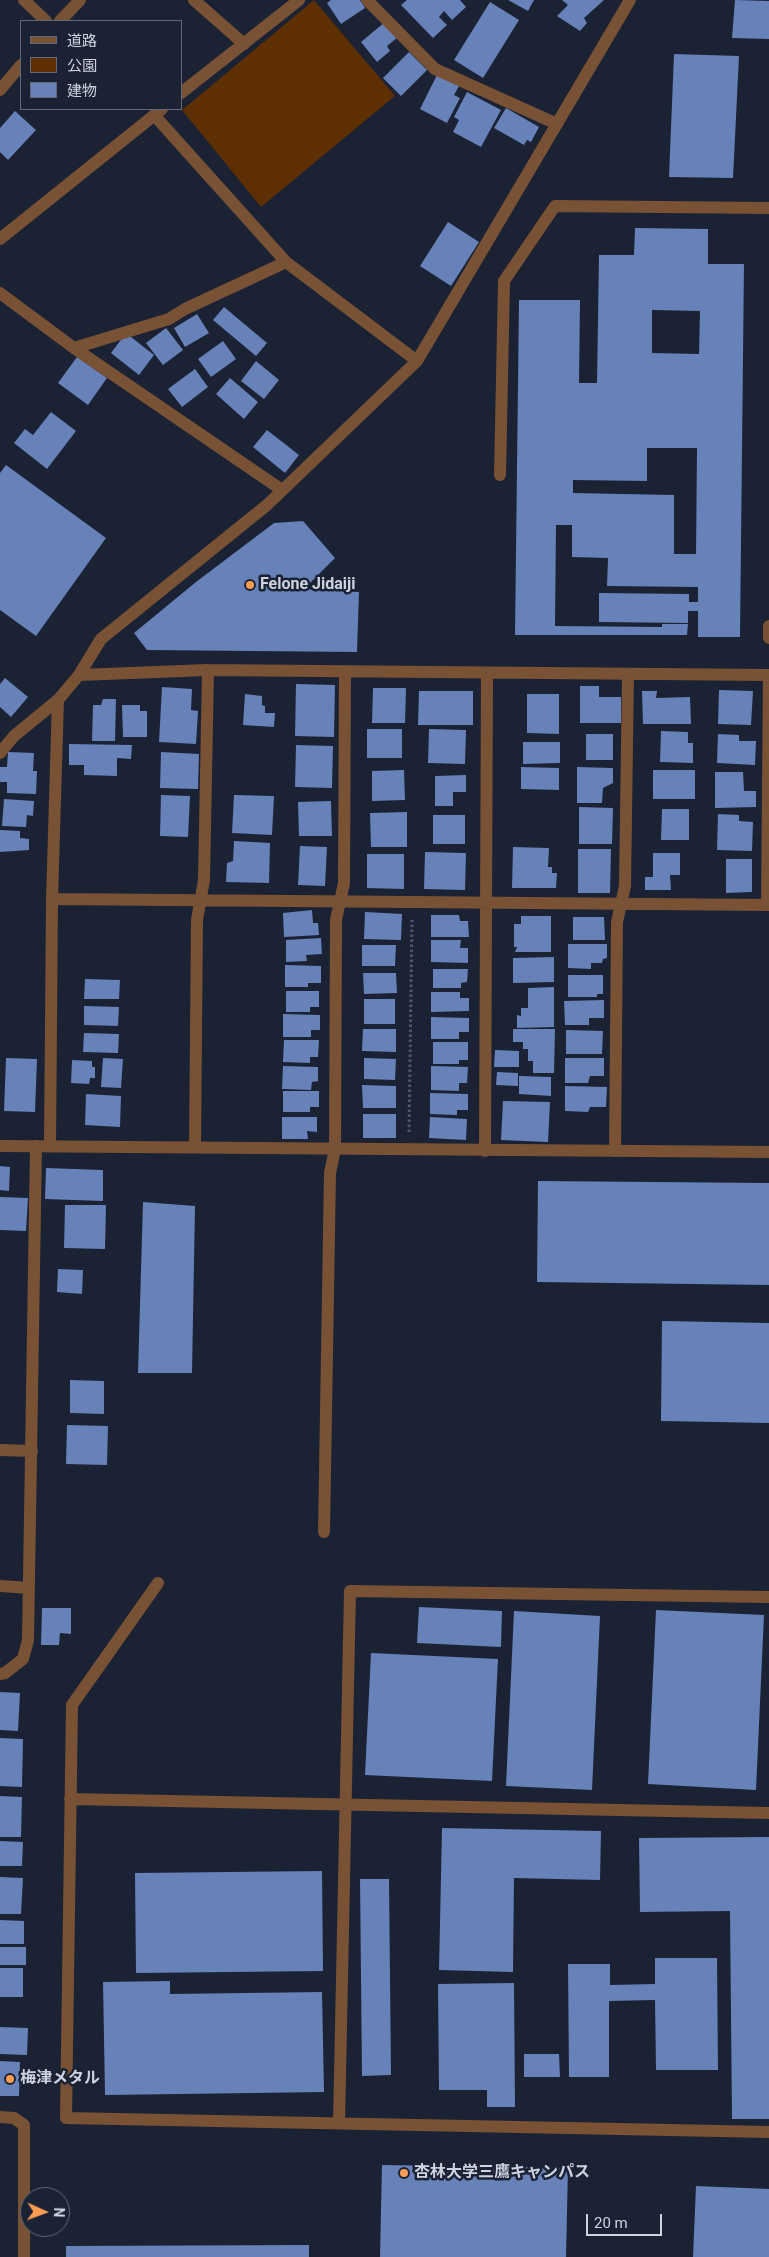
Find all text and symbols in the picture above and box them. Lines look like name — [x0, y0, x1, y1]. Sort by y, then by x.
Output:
legend — [20, 20, 182, 110]
text: 道路 — [67, 32, 97, 50]
text: 公園 — [67, 57, 97, 75]
text: 建物 — [67, 82, 97, 100]
place label: Felone Jidaiji — [260, 575, 355, 595]
marker: Felone Jidaiji — [244, 579, 256, 591]
place label: 梅津メタル — [20, 2069, 100, 2089]
marker: 梅津メタル — [4, 2073, 16, 2085]
place label: 杏林大学三鷹キャンパス — [414, 2163, 590, 2183]
marker: 杏林大学三鷹キャンパス — [398, 2167, 410, 2179]
north arrow — [20, 2187, 70, 2237]
scale bar — [589, 2204, 665, 2236]
text: N — [51, 2207, 67, 2218]
text: 20 m — [594, 2214, 628, 2232]

